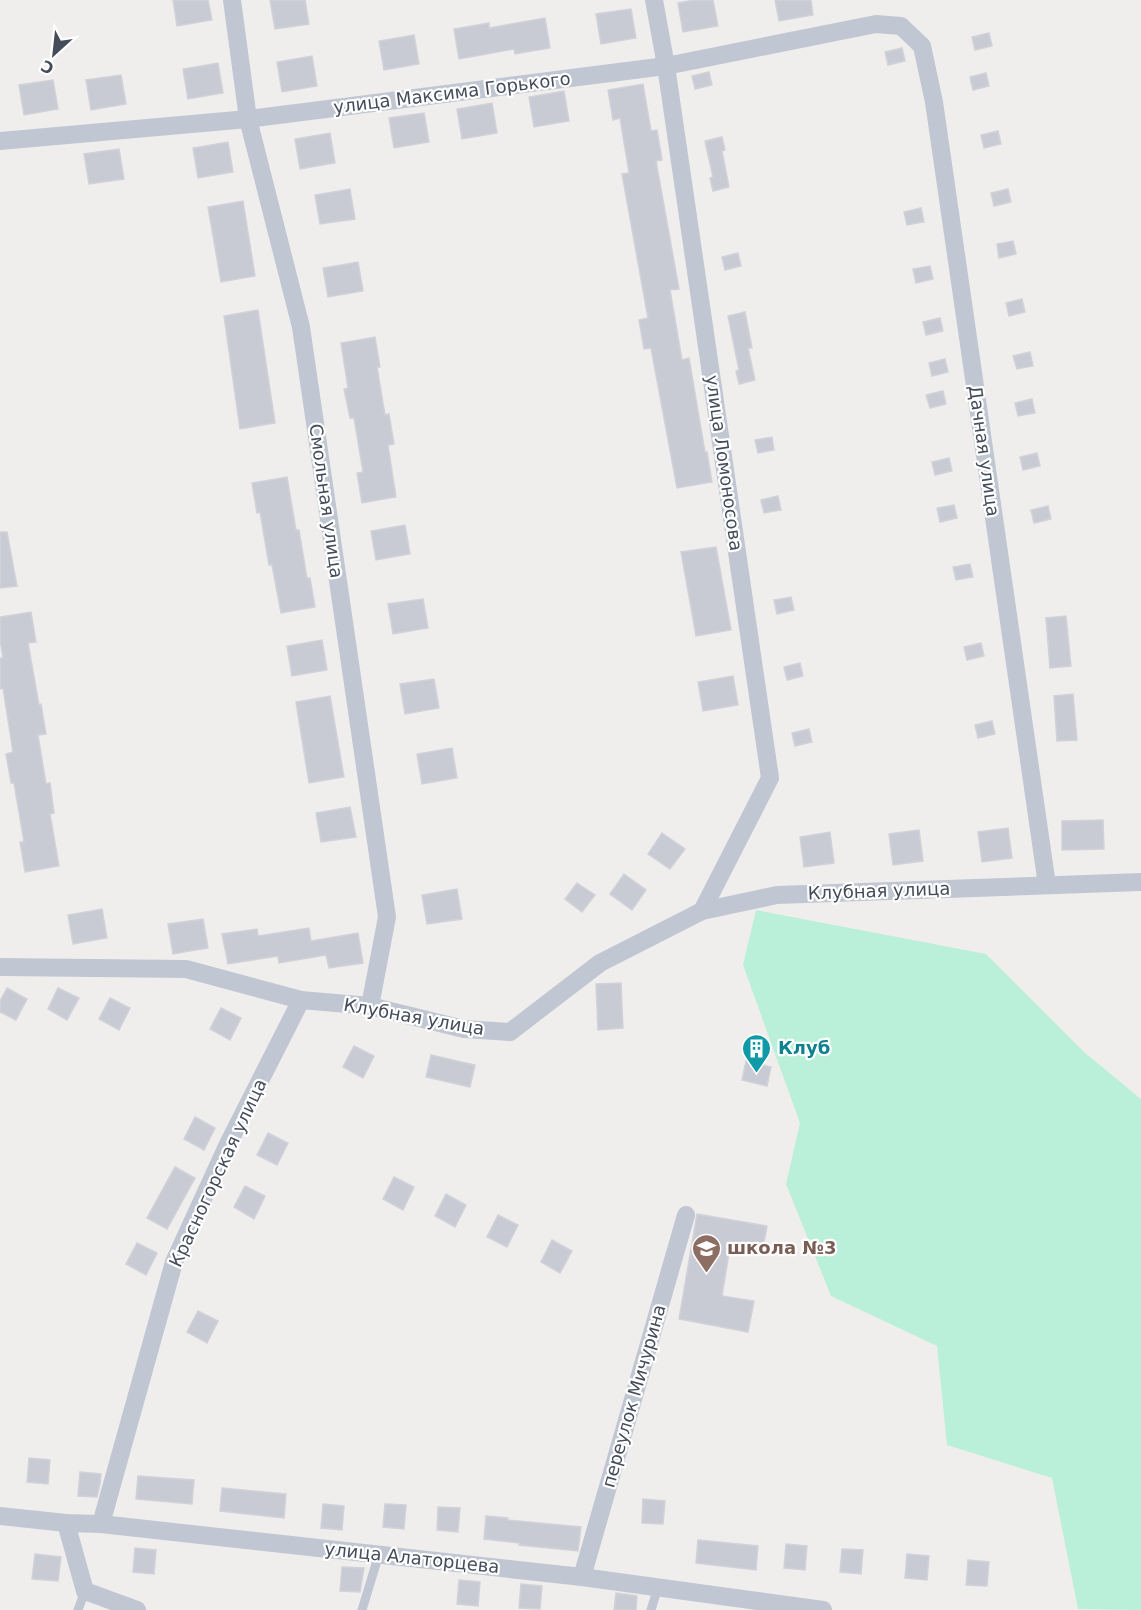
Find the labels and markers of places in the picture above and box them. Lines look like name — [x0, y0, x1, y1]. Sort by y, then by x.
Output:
building icon: Клуб — [741, 1032, 773, 1074]
place label: Клуб — [778, 1037, 830, 1058]
school or university icon: школа №3 — [690, 1232, 722, 1274]
place label: школа №3 — [727, 1237, 836, 1258]

